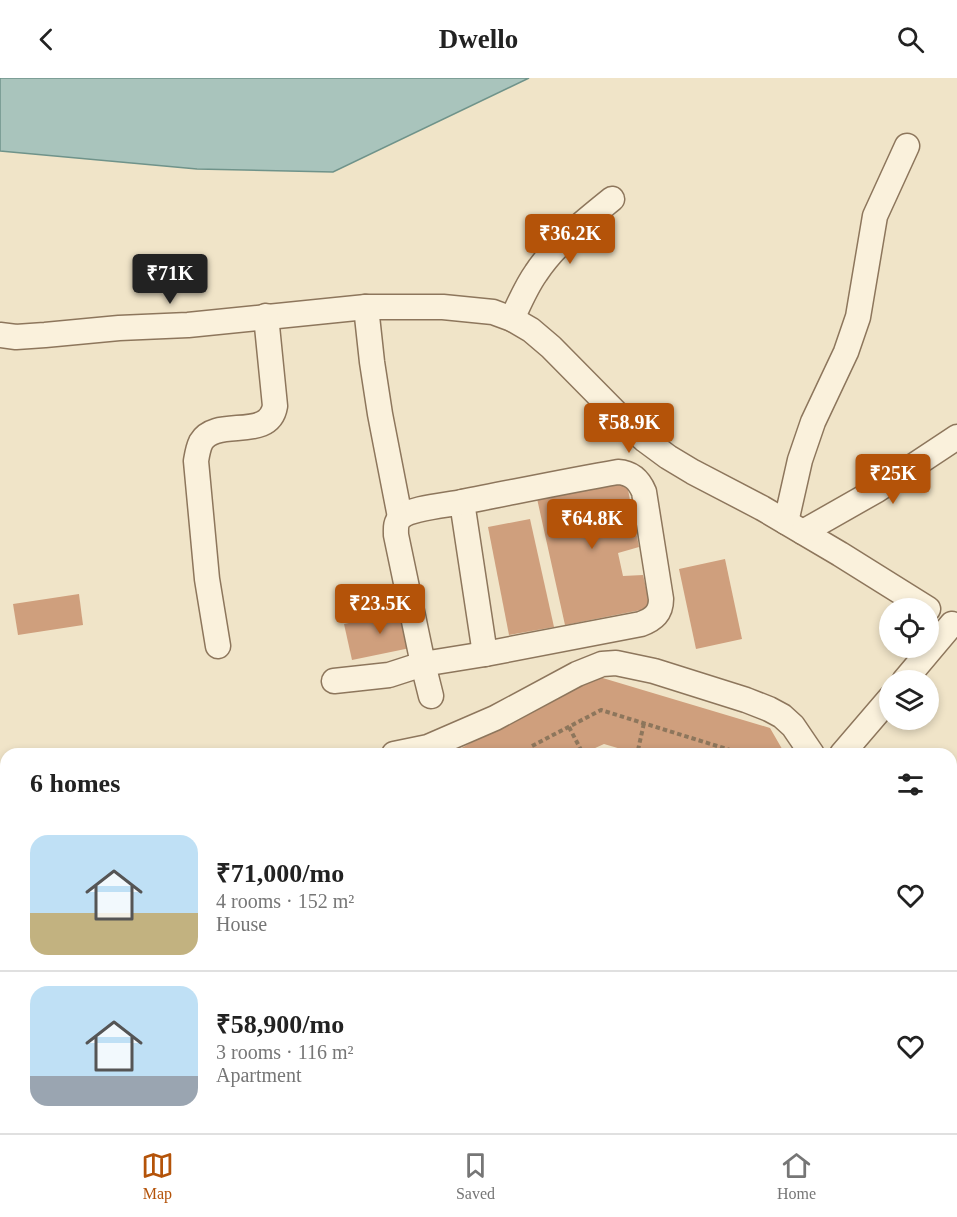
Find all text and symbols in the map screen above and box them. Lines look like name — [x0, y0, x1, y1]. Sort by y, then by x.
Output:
icon: back — [30, 23, 63, 56]
icon: search — [894, 23, 927, 56]
text: Dwello — [439, 24, 518, 54]
pin: ₹36.2K — [521, 214, 619, 265]
text: ₹36.2K — [539, 222, 601, 244]
pin: ₹71K — [134, 254, 206, 305]
text: ₹71K — [147, 262, 194, 284]
pin: ₹58.9K — [580, 403, 678, 454]
text: ₹58.9K — [598, 411, 660, 433]
pin: ₹25K — [857, 454, 929, 505]
text: ₹25K — [870, 462, 917, 484]
pin: ₹64.8K — [543, 499, 641, 550]
text: ₹64.8K — [561, 507, 623, 529]
pin: ₹23.5K — [331, 584, 429, 635]
text: ₹23.5K — [349, 592, 411, 614]
map controls — [879, 598, 939, 730]
button: locate — [879, 598, 939, 658]
button: layers — [879, 670, 939, 730]
icon: filters — [894, 768, 927, 801]
text: 6 homes — [30, 769, 120, 798]
icon: home — [78, 859, 150, 931]
text: ₹71,000/mo — [216, 859, 344, 888]
icon: heart — [894, 879, 927, 912]
text: 4 rooms · 152 m² — [216, 890, 354, 912]
text: House — [216, 913, 267, 935]
icon: home — [78, 1010, 150, 1082]
text: ₹58,900/mo — [216, 1010, 344, 1039]
icon: heart — [894, 1030, 927, 1063]
text: 3 rooms · 116 m² — [216, 1041, 353, 1063]
text: Apartment — [216, 1064, 302, 1086]
tab: Map — [141, 1149, 174, 1203]
tab: Saved — [456, 1149, 495, 1203]
tab: Home — [777, 1149, 816, 1203]

